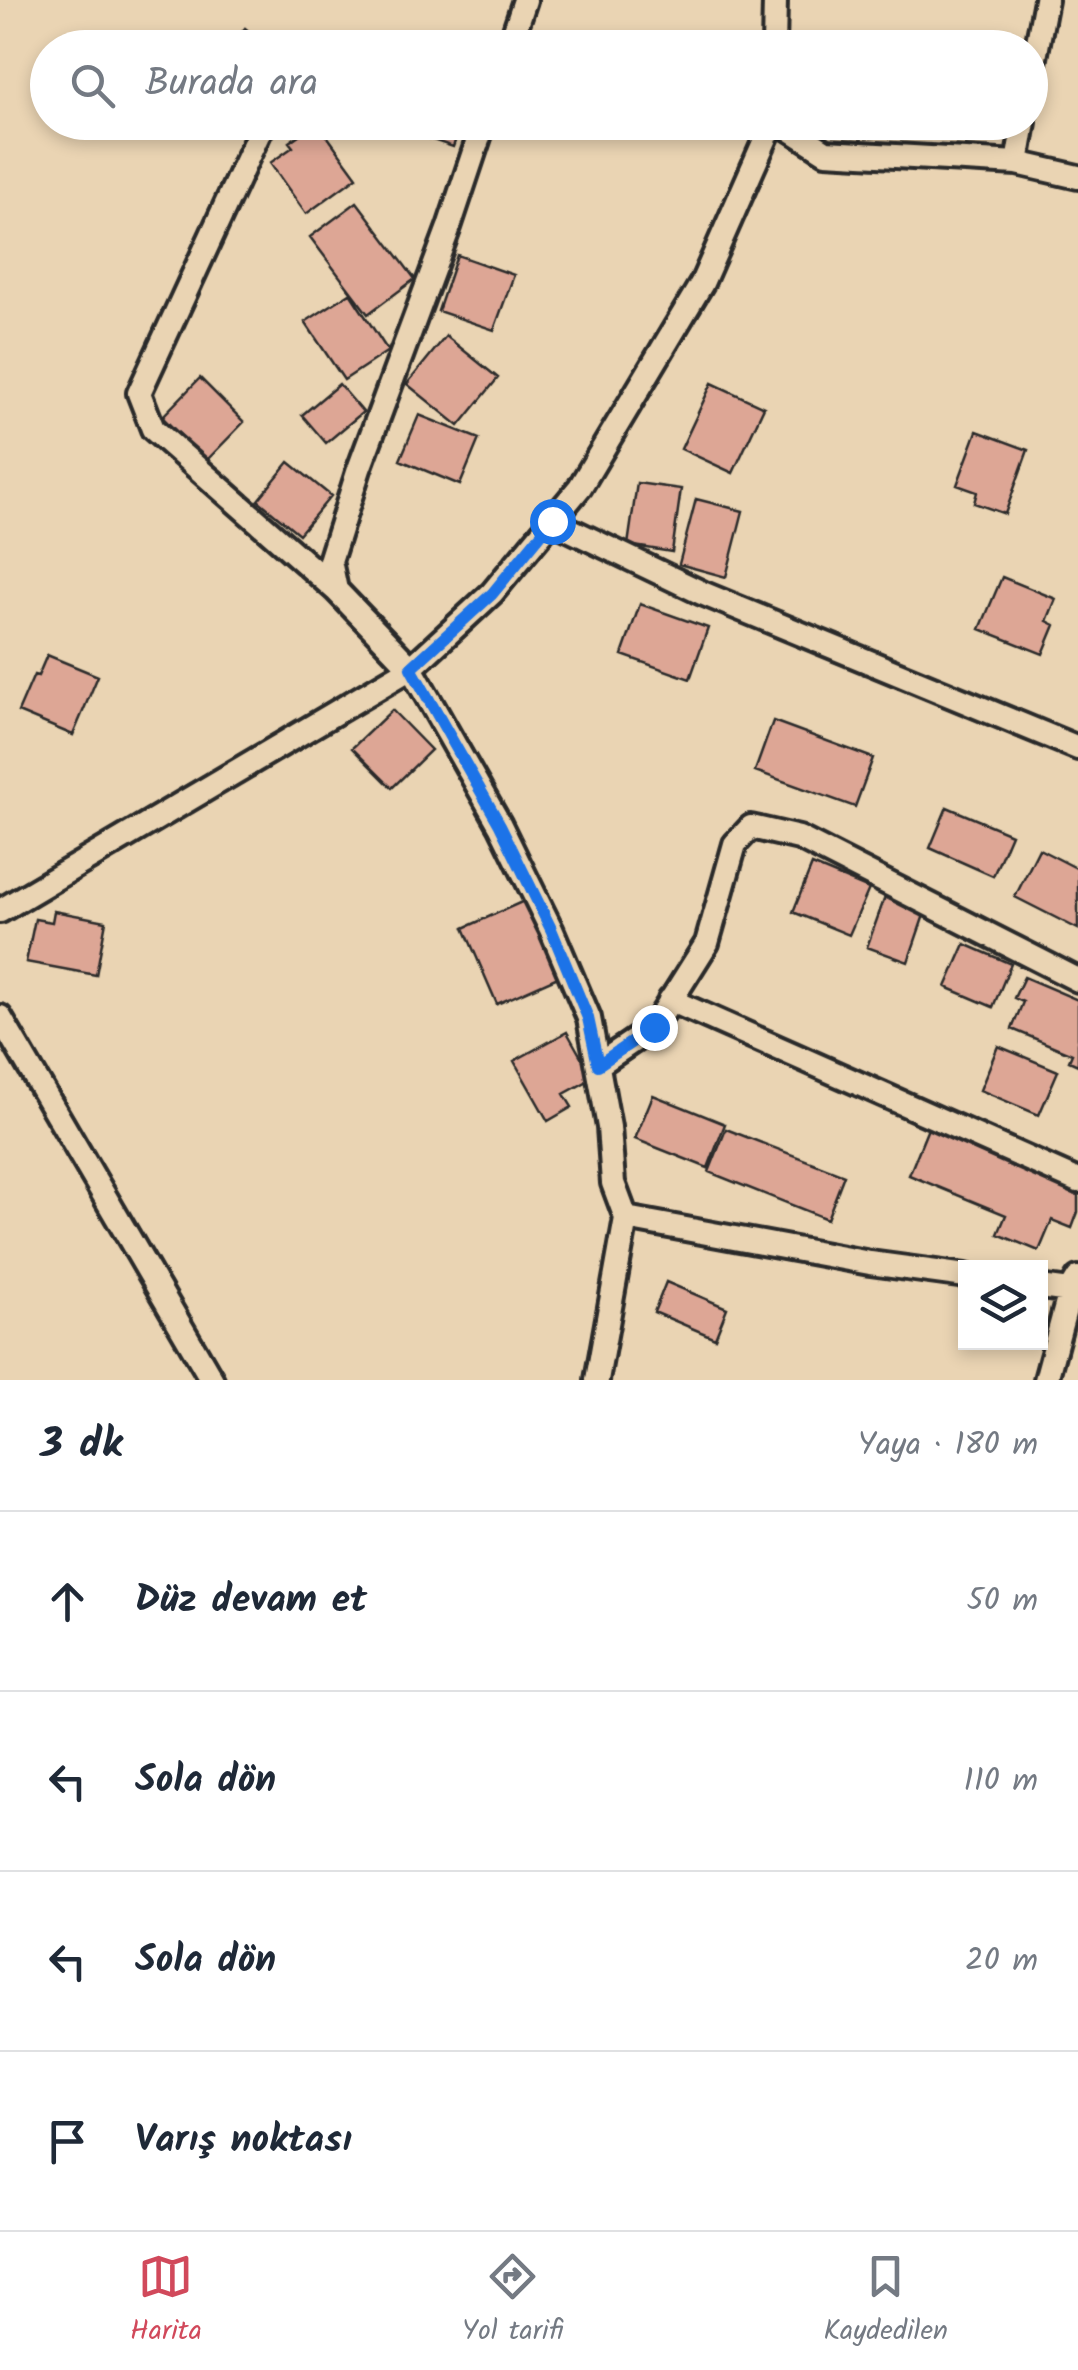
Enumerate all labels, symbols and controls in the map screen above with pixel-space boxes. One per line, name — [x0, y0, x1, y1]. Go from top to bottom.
search box — [30, 30, 1048, 140]
text: Burada ara — [145, 55, 318, 115]
icon: search — [65, 58, 120, 113]
route start — [530, 499, 576, 545]
route end — [632, 1005, 678, 1051]
map controls — [958, 1260, 1048, 1350]
button: layers — [958, 1260, 1048, 1350]
text: 3 dk — [40, 1412, 123, 1479]
text: Yaya · 180 m — [858, 1420, 1038, 1471]
text: Düz devam et — [135, 1571, 367, 1631]
icon: ahead — [40, 1574, 95, 1629]
text: 50 m — [967, 1576, 1038, 1627]
text: Sola dön — [135, 1751, 276, 1811]
icon: left — [40, 1754, 95, 1809]
text: 110 m — [964, 1756, 1038, 1807]
text: Sola dön — [135, 1931, 276, 1991]
icon: left — [40, 1934, 95, 1989]
text: 20 m — [965, 1936, 1038, 1987]
text: Varış noktası — [135, 2111, 352, 2171]
icon: arrive — [40, 2114, 95, 2169]
tab: Harita — [130, 2249, 202, 2354]
tab: Yol tarifi — [462, 2249, 563, 2354]
tab: Kaydedilen — [824, 2249, 948, 2354]

